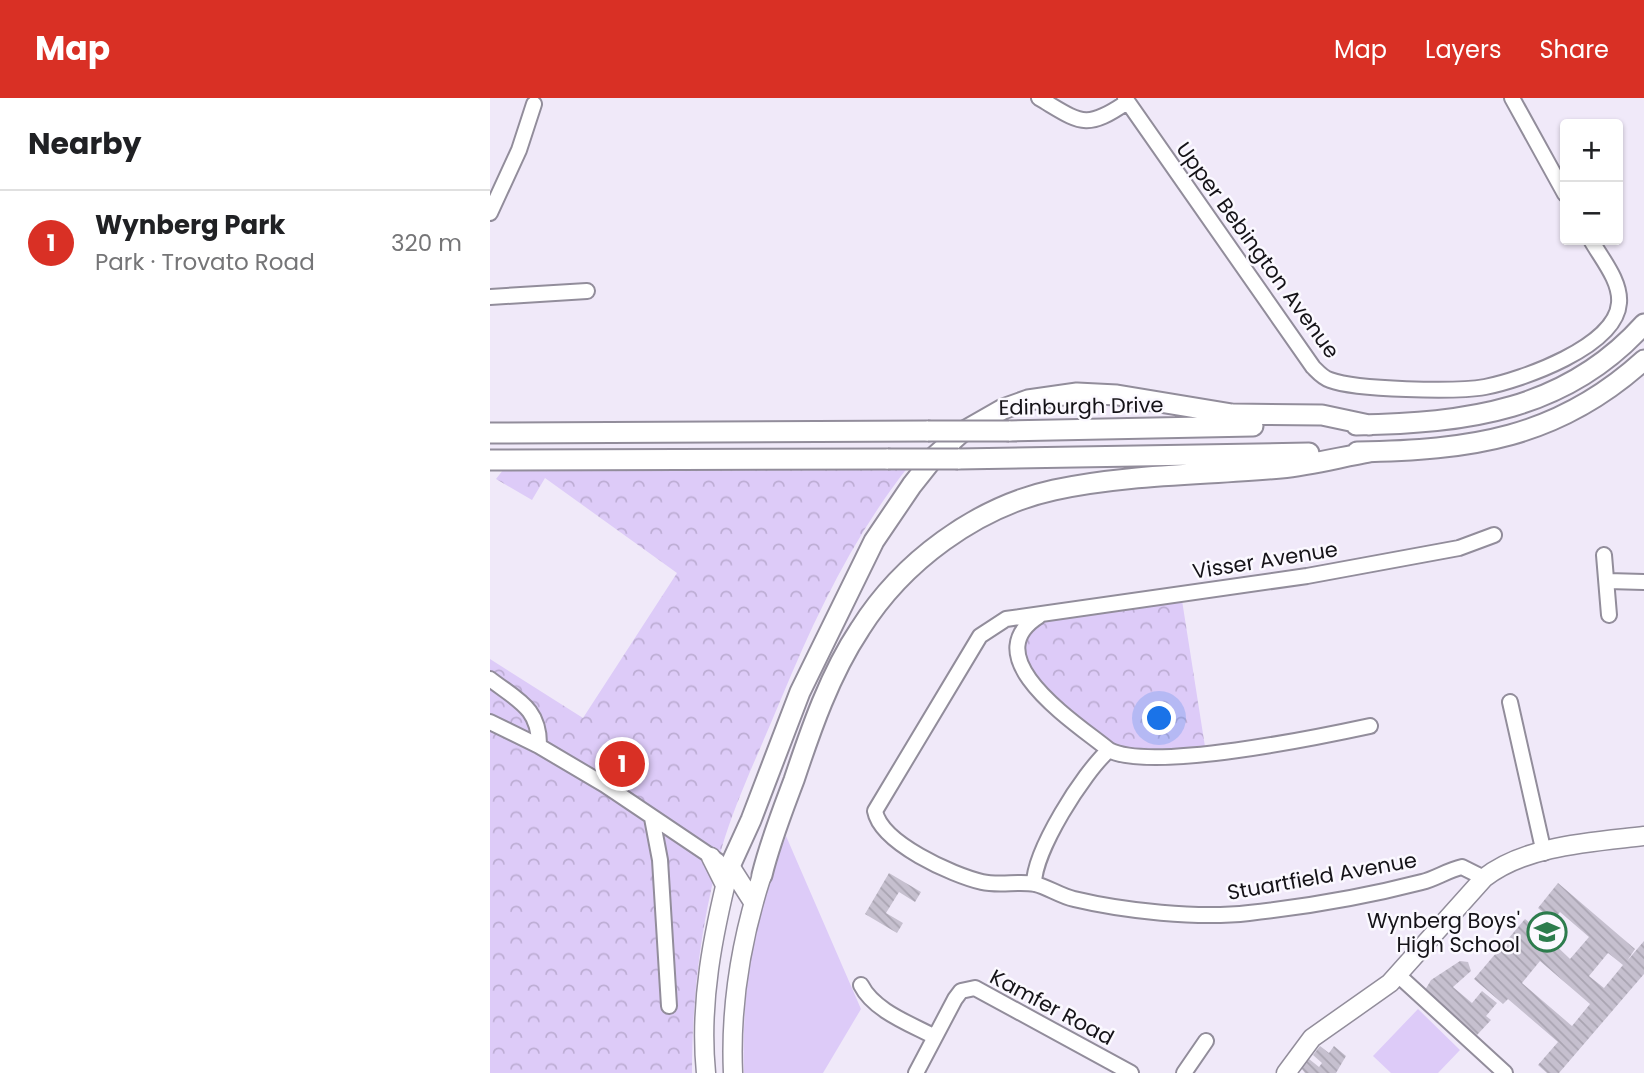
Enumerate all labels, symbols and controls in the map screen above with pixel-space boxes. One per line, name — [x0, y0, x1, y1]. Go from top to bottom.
text: Map — [35, 25, 110, 72]
text: Map — [1334, 33, 1387, 66]
text: Layers — [1425, 33, 1501, 66]
text: Share — [1539, 33, 1609, 66]
map controls — [1560, 119, 1623, 245]
button: + — [1560, 119, 1623, 182]
text: Nearby — [28, 122, 142, 165]
street label: Upper Bebington Avenue — [1170, 136, 1346, 364]
button: − — [1560, 182, 1623, 245]
text: Wynberg Park — [95, 207, 285, 243]
text: 1 — [47, 227, 55, 259]
text: 320 m — [391, 227, 462, 259]
text: Park · Trovato Road — [95, 246, 315, 278]
street label: Edinburgh Drive — [998, 390, 1164, 422]
street label: Visser Avenue — [1190, 534, 1340, 586]
your location — [1142, 701, 1176, 735]
pin: 1 — [599, 738, 645, 790]
street label: Stuartfield Avenue — [1225, 845, 1419, 907]
place label: Wynberg Boys' High School — [1367, 906, 1520, 959]
school or university icon: Wynberg Boys' High School — [1526, 911, 1568, 953]
street label: Kamfer Road — [985, 962, 1119, 1052]

